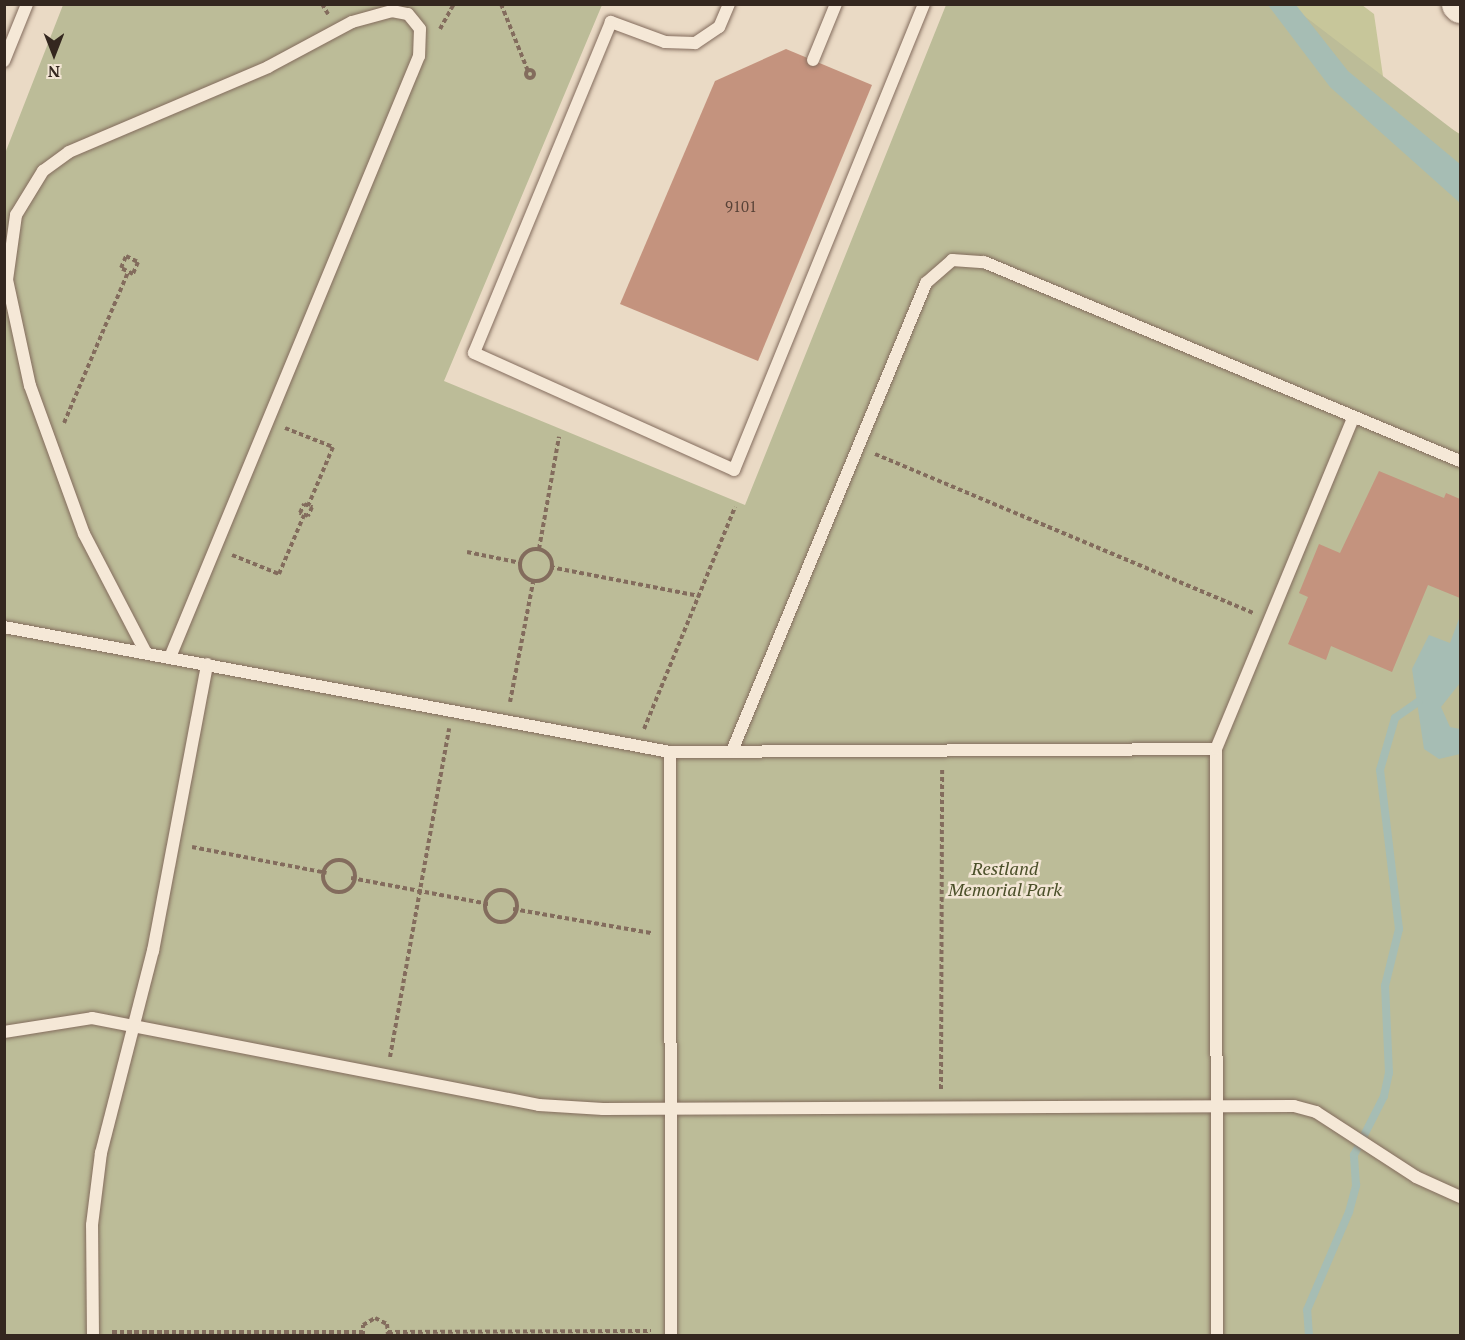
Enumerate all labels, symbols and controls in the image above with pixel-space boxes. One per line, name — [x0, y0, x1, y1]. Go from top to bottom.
north arrow — [24, 24, 84, 84]
text: N — [48, 61, 60, 83]
house number: 9101 — [725, 198, 757, 216]
park label: Restland Memorial Park — [948, 858, 1062, 900]

